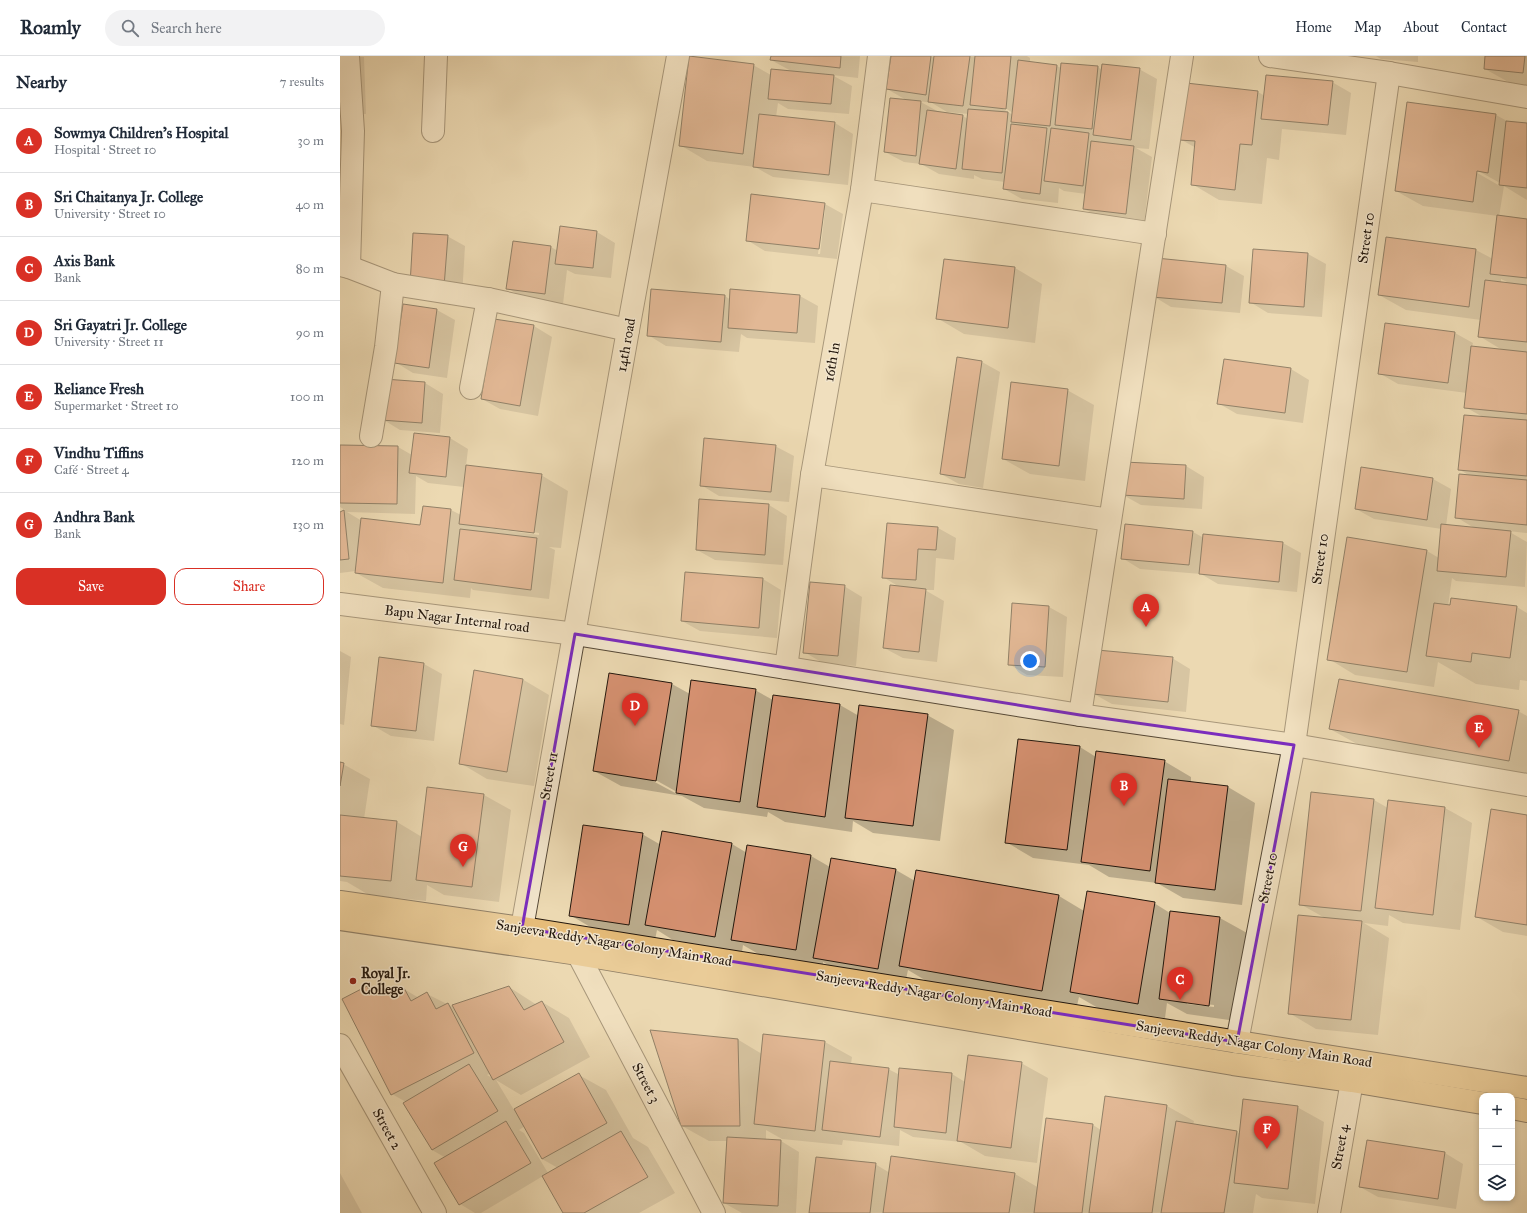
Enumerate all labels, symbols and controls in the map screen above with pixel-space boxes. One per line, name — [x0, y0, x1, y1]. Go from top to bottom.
search box — [105, 10, 385, 46]
text: Roamly — [20, 16, 81, 39]
icon: search — [119, 17, 141, 39]
text: Search here — [151, 19, 222, 37]
text: Home — [1295, 19, 1332, 36]
text: Map — [1354, 19, 1381, 36]
text: About — [1403, 19, 1439, 36]
text: Contact — [1461, 19, 1507, 36]
text: Nearby — [16, 72, 67, 93]
text: 7 results — [280, 74, 324, 90]
text: Sowmya Children's Hospital — [54, 124, 229, 142]
text: A — [25, 133, 33, 149]
text: 30 m — [298, 133, 324, 149]
text: Hospital · Street 10 — [54, 142, 156, 158]
text: Sri Chaitanya Jr. College — [54, 188, 203, 206]
text: B — [25, 197, 33, 213]
text: 40 m — [295, 197, 324, 213]
text: University · Street 10 — [54, 206, 166, 222]
street label: Street 10 — [1354, 211, 1378, 265]
text: Axis Bank — [54, 252, 115, 270]
text: C — [25, 261, 33, 277]
text: 80 m — [296, 261, 324, 277]
text: Bank — [54, 270, 81, 286]
text: Sri Gayatri Jr. College — [54, 316, 187, 334]
street label: 14th road — [613, 317, 639, 373]
text: D — [24, 325, 34, 341]
text: 90 m — [296, 325, 324, 341]
text: University · Street 11 — [54, 334, 164, 350]
street label: 16th ln — [820, 341, 844, 383]
text: Reliance Fresh — [54, 380, 144, 398]
text: E — [24, 389, 34, 405]
text: 100 m — [290, 389, 324, 405]
text: Supermarket · Street 10 — [54, 398, 179, 414]
text: Vindhu Tiffins — [54, 444, 144, 462]
text: F — [25, 453, 33, 469]
text: 120 m — [291, 453, 324, 469]
text: Café · Street 4 — [54, 462, 129, 478]
text: Andhra Bank — [54, 508, 135, 526]
text: G — [24, 517, 34, 533]
text: 130 m — [292, 517, 324, 533]
text: Bank — [54, 526, 81, 542]
street label: Street 10 — [1308, 532, 1332, 586]
button: Save — [16, 568, 166, 605]
button: Share — [174, 568, 324, 605]
pin: A — [1133, 594, 1159, 627]
street label: Bapu Nagar Internal road — [384, 602, 530, 636]
your location — [1020, 651, 1040, 671]
pin: D — [622, 693, 648, 726]
pin: E — [1466, 715, 1492, 748]
street label: Street 11 — [536, 750, 562, 802]
pin: B — [1111, 773, 1137, 806]
pin: G — [450, 834, 476, 867]
street label: Street 10 — [1255, 851, 1281, 905]
street label: Sanjeeva Reddy Nagar Colony Main Road — [495, 916, 733, 970]
place label: Royal Jr. College — [361, 965, 410, 999]
street label: Sanjeeva Reddy Nagar Colony Main Road — [815, 967, 1053, 1021]
pin: C — [1167, 967, 1193, 1000]
marker: Royal Jr. College — [348, 976, 358, 986]
street label: Sanjeeva Reddy Nagar Colony Main Road — [1135, 1017, 1373, 1071]
street label: Street 3 — [628, 1060, 664, 1106]
map controls — [1479, 1093, 1515, 1201]
button: + — [1479, 1093, 1515, 1129]
street label: Street 2 — [369, 1105, 405, 1153]
pin: F — [1254, 1116, 1280, 1149]
street label: Street 4 — [1328, 1122, 1353, 1171]
button: − — [1479, 1129, 1515, 1165]
button: layers — [1479, 1165, 1515, 1201]

